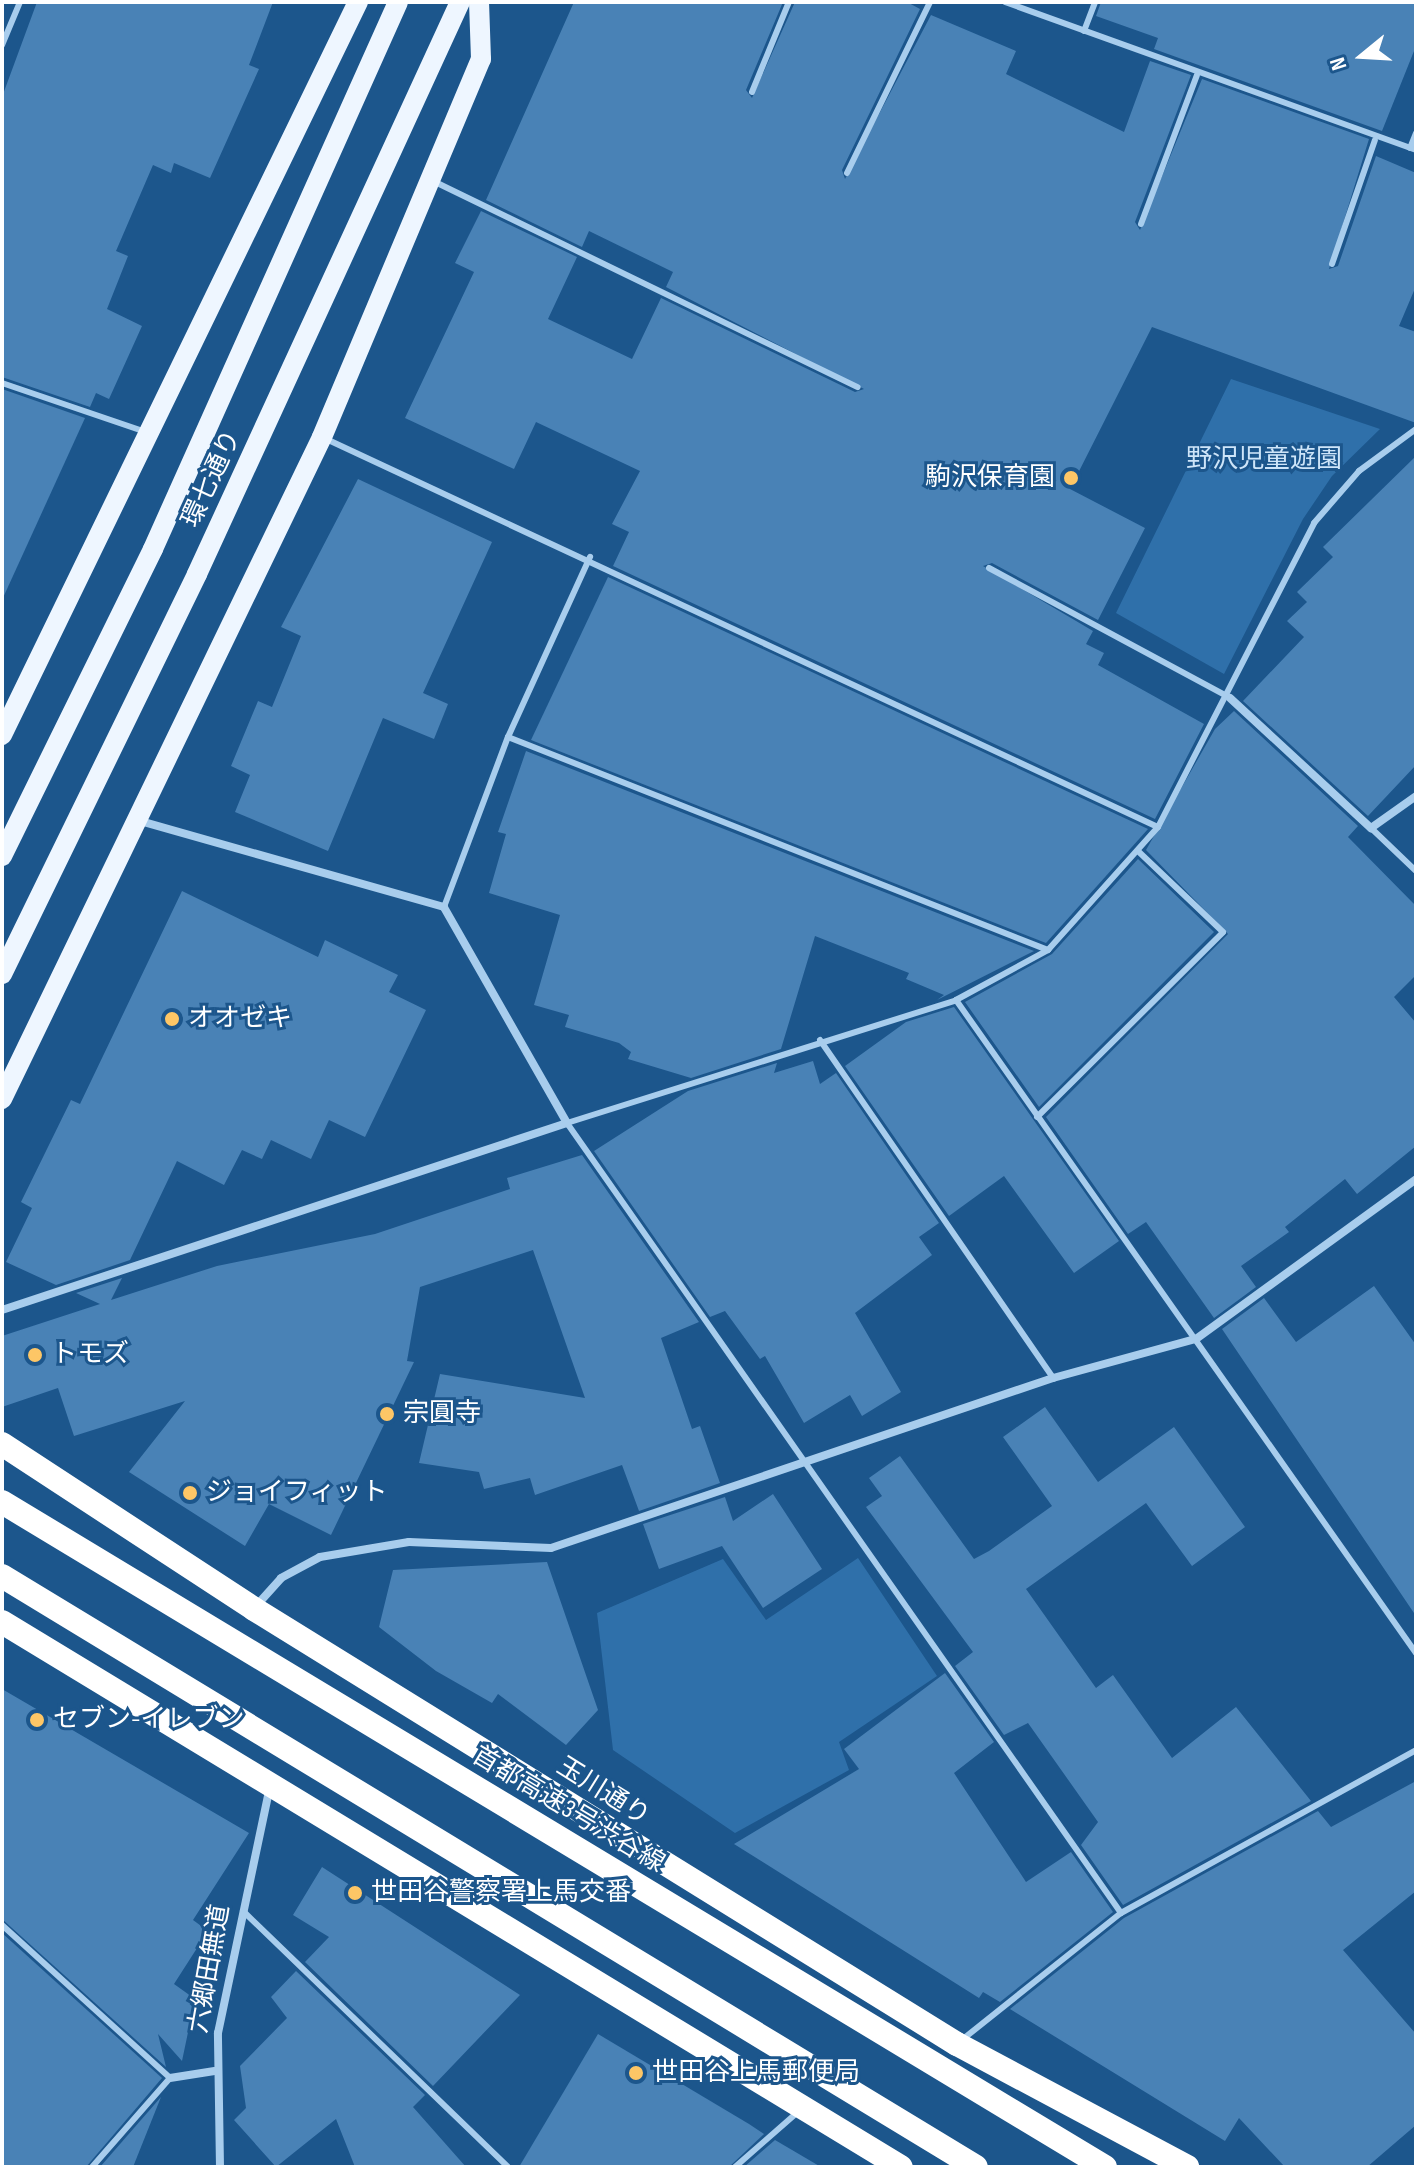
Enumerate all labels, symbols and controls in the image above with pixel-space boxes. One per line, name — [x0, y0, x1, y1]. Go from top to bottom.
north arrow — [1322, 16, 1402, 96]
text: N — [1324, 54, 1353, 73]
street label: 環七通り — [176, 425, 248, 533]
park label: 野沢児童遊園 — [1186, 444, 1342, 476]
place label: 駒沢保育園 — [925, 462, 1055, 494]
marker: 駒沢保育園 — [1062, 469, 1080, 487]
place label: オオゼキ — [188, 1003, 292, 1035]
marker: オオゼキ — [163, 1010, 181, 1028]
place label: トモズ — [51, 1339, 129, 1371]
marker: トモズ — [26, 1346, 44, 1364]
place label: 宗圓寺 — [403, 1398, 481, 1430]
marker: 宗圓寺 — [378, 1405, 396, 1423]
place label: ジョイフィット — [206, 1477, 388, 1509]
marker: ジョイフィット — [181, 1484, 199, 1502]
place label: セブン-イレブン — [53, 1704, 245, 1736]
marker: セブン-イレブン — [28, 1711, 46, 1729]
street label: 首都高速3号渋谷線 — [466, 1740, 670, 1880]
street label: 玉川通り — [551, 1751, 655, 1833]
place label: 世田谷警察署上馬交番 — [371, 1877, 631, 1909]
marker: 世田谷警察署上馬交番 — [346, 1884, 364, 1902]
street label: 六郷田無道 — [183, 1902, 237, 2036]
place label: 世田谷上馬郵便局 — [652, 2057, 860, 2089]
marker: 世田谷上馬郵便局 — [627, 2064, 645, 2082]

